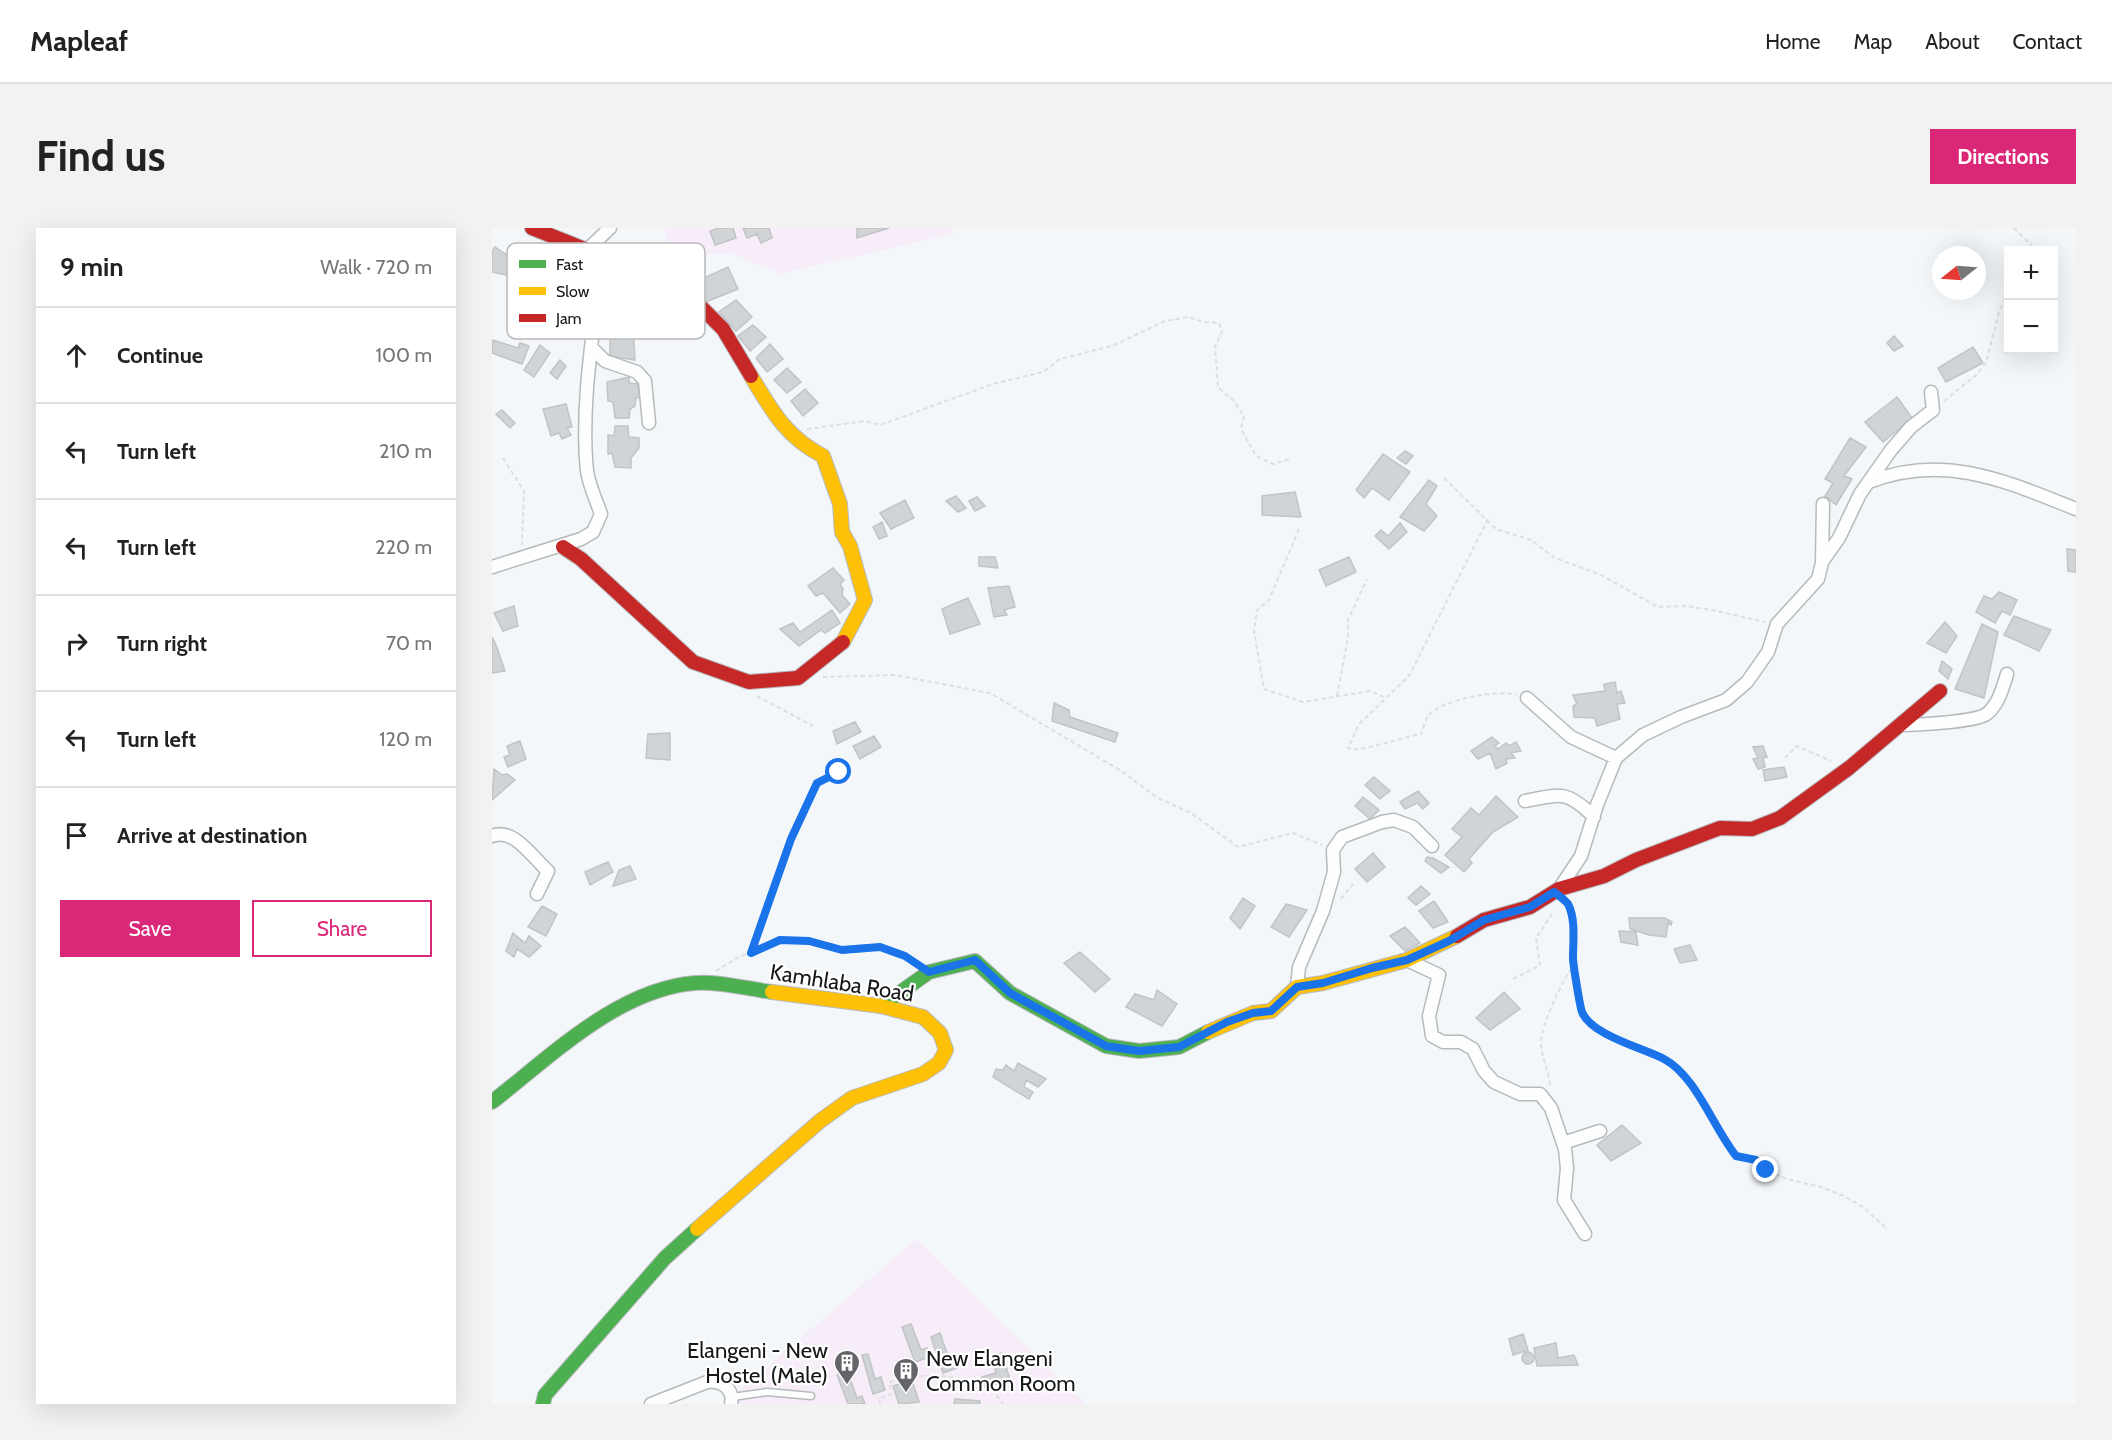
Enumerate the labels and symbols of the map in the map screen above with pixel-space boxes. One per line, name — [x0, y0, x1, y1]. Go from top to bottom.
legend — [507, 243, 705, 339]
north arrow — [1932, 246, 1986, 300]
text: Fast — [556, 255, 584, 274]
text: Slow — [556, 282, 590, 301]
text: Jam — [555, 309, 582, 328]
route start — [825, 758, 851, 784]
street label: Kamhlaba Road — [768, 958, 916, 1008]
route end — [1752, 1156, 1778, 1182]
place label: Elangeni - New Hostel (Male) — [687, 1337, 828, 1389]
place label: New Elangeni Common Room — [926, 1345, 1076, 1397]
building icon: Elangeni - New Hostel (Male) — [832, 1348, 862, 1386]
building icon: New Elangeni Common Room — [891, 1356, 921, 1394]

